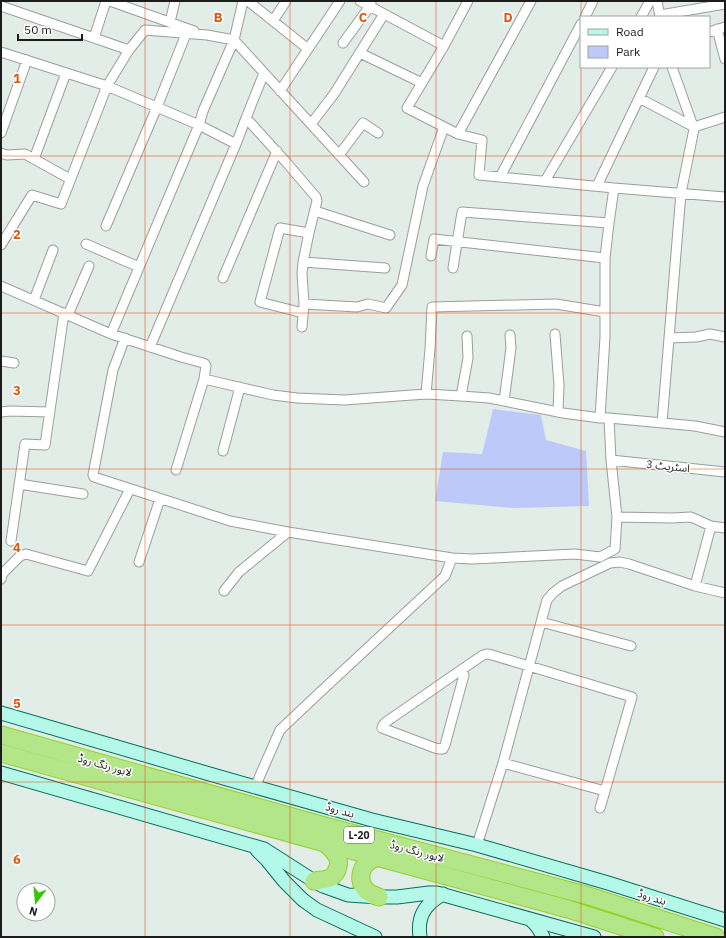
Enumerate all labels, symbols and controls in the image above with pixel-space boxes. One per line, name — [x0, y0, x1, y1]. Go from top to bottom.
text: B — [214, 9, 223, 26]
text: C — [359, 9, 368, 26]
text: D — [503, 9, 513, 26]
scale bar — [18, 16, 82, 42]
legend — [580, 16, 710, 68]
text: 50 m — [24, 22, 52, 37]
text: Road — [616, 24, 644, 39]
text: Park — [616, 44, 641, 59]
text: 1 — [13, 70, 21, 87]
text: 2 — [13, 226, 21, 243]
text: 3 — [13, 382, 21, 399]
street label: اسٹریٹ 3 — [645, 457, 691, 475]
text: 4 — [13, 539, 21, 556]
text: 5 — [13, 695, 21, 712]
street label: لاہور رنگ روڈ — [76, 751, 134, 779]
street label: بند روڈ — [324, 799, 356, 821]
road number: L-20 — [344, 827, 374, 843]
street label: لاہور رنگ روڈ — [388, 837, 446, 865]
text: 6 — [13, 851, 21, 868]
north arrow — [16, 882, 56, 922]
street label: بند روڈ — [636, 886, 668, 908]
text: N — [27, 904, 39, 919]

